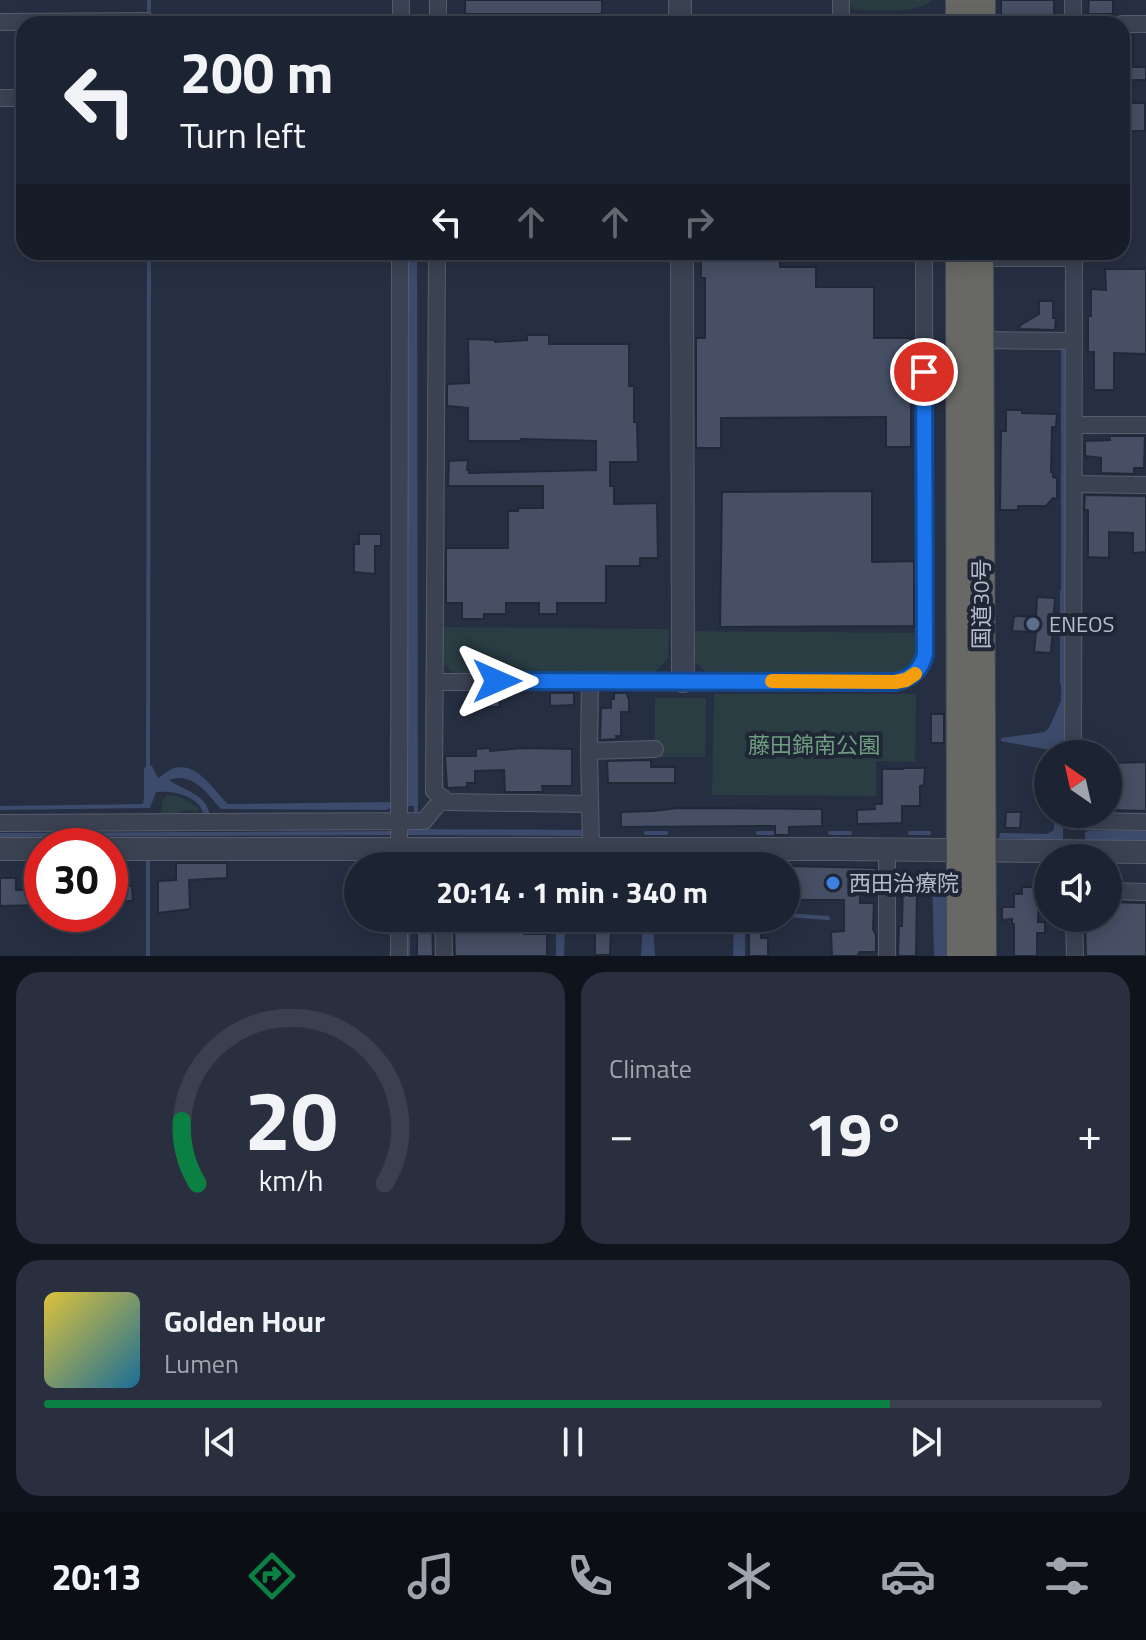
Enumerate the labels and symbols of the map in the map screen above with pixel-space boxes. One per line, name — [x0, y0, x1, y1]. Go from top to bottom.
pin — [890, 338, 958, 406]
street label: 国道30号 — [964, 559, 998, 649]
place label: ENEOS — [1049, 607, 1114, 641]
marker: ENEOS — [1024, 615, 1042, 633]
position arrow — [455, 639, 539, 723]
park label: 藤田錦南公園 — [748, 728, 880, 762]
north arrow — [1034, 740, 1122, 828]
speed limit sign: 30 — [24, 828, 128, 932]
place label: 西田治療院 — [849, 866, 959, 900]
marker: 西田治療院 — [824, 874, 842, 892]

